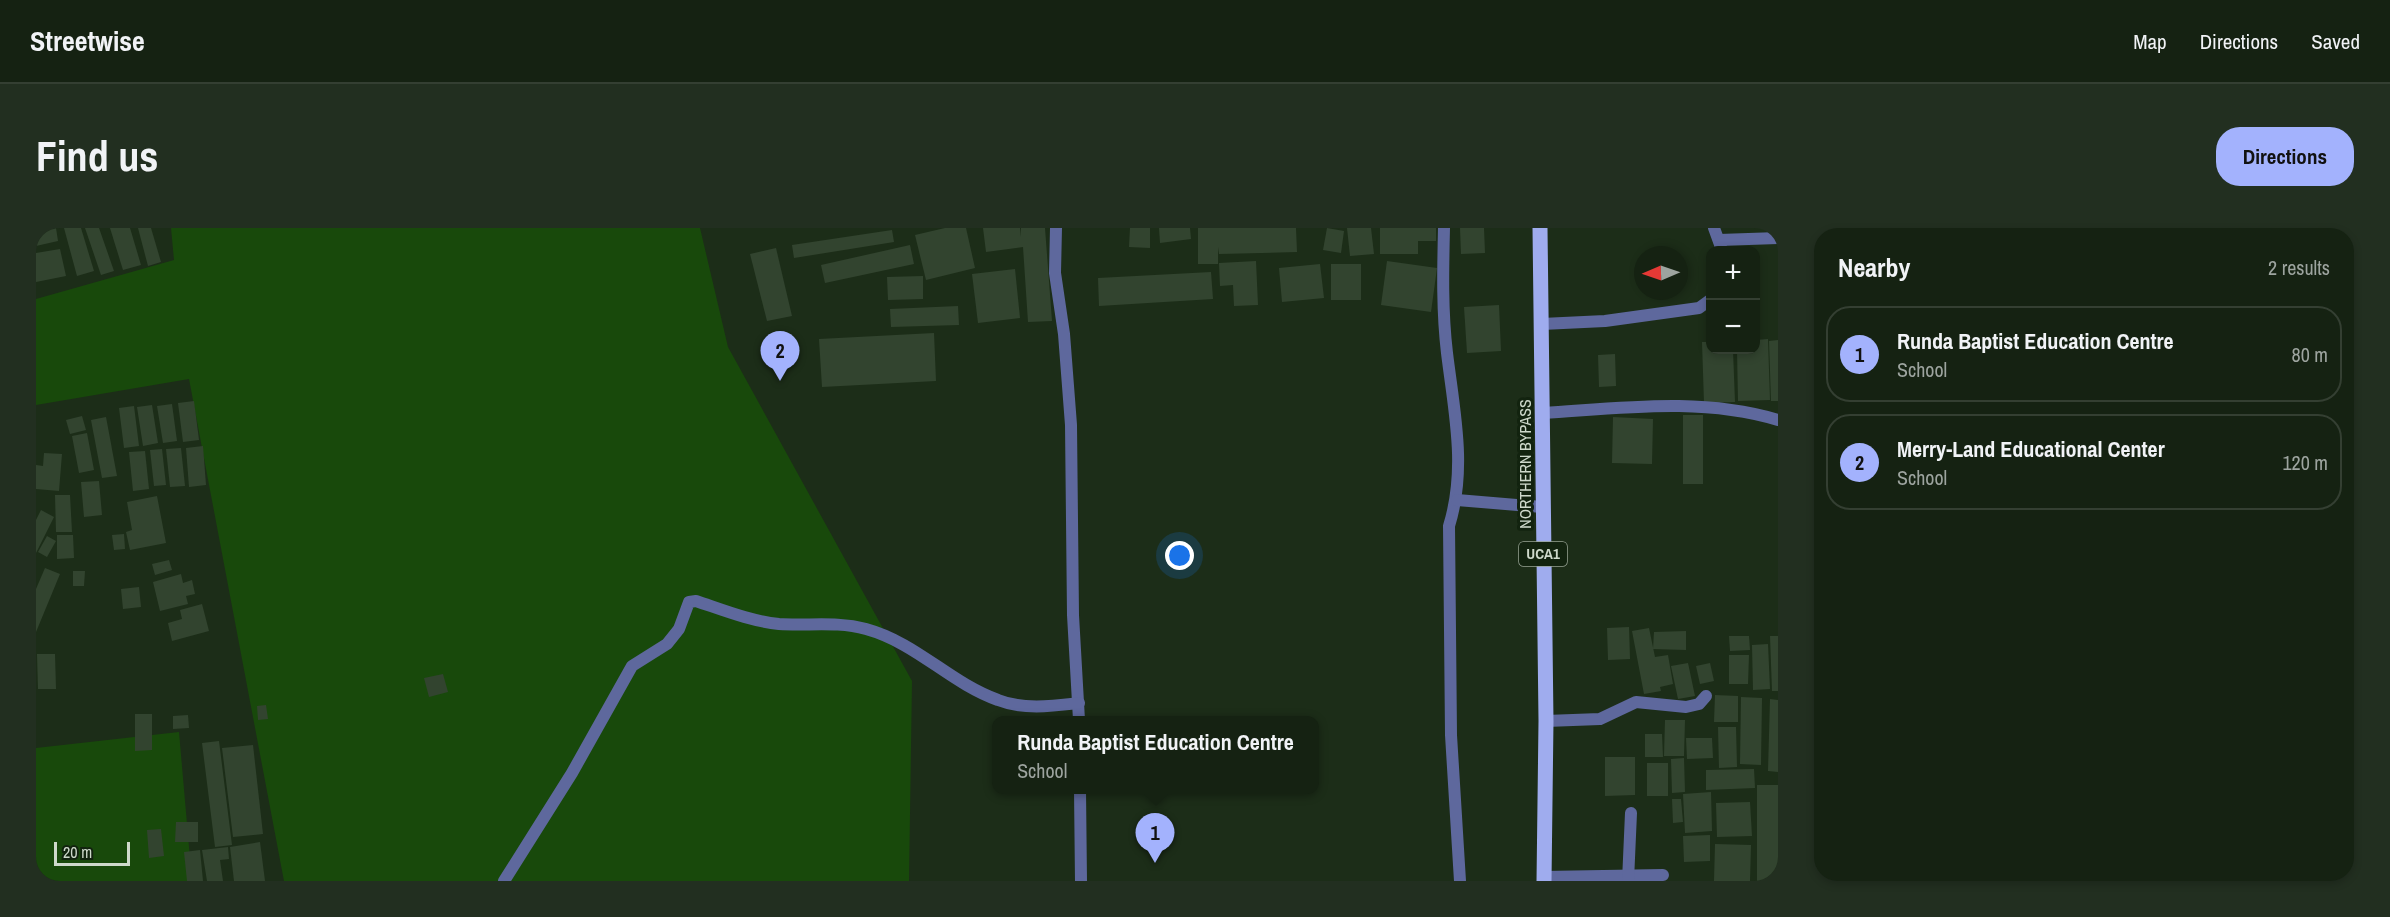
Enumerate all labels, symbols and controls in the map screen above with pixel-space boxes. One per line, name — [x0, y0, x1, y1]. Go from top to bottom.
text: Streetwise — [30, 22, 145, 60]
text: Map — [2133, 27, 2167, 56]
text: Directions — [2200, 27, 2278, 56]
text: Saved — [2311, 27, 2360, 56]
button: Directions — [2216, 127, 2354, 186]
text: Find us — [36, 128, 158, 184]
north arrow — [1634, 246, 1688, 300]
map controls — [1706, 246, 1760, 354]
button: + — [1706, 246, 1760, 300]
text: Nearby — [1838, 250, 1910, 285]
text: 2 results — [2268, 254, 2330, 281]
button: − — [1706, 300, 1760, 354]
text: Runda Baptist Education Centre — [1897, 326, 2174, 356]
pin: 2 — [760, 332, 800, 381]
text: 1 — [1855, 341, 1864, 368]
text: 80 m — [2292, 341, 2328, 368]
text: School — [1897, 356, 1947, 383]
street label: NORTHERN BYPASS — [1514, 399, 1536, 529]
text: Merry-Land Educational Center — [1897, 434, 2165, 464]
text: 2 — [1855, 449, 1864, 476]
text: 120 m — [2282, 449, 2328, 476]
text: School — [1897, 464, 1947, 491]
your location — [1165, 541, 1194, 570]
road number: UCA1 — [1519, 542, 1567, 566]
popup — [992, 716, 1319, 794]
text: Runda Baptist Education Centre — [1017, 727, 1294, 757]
text: School — [1017, 757, 1067, 784]
pin: 1 — [1136, 814, 1174, 863]
scale bar — [54, 839, 130, 866]
text: 20 m — [63, 841, 92, 863]

